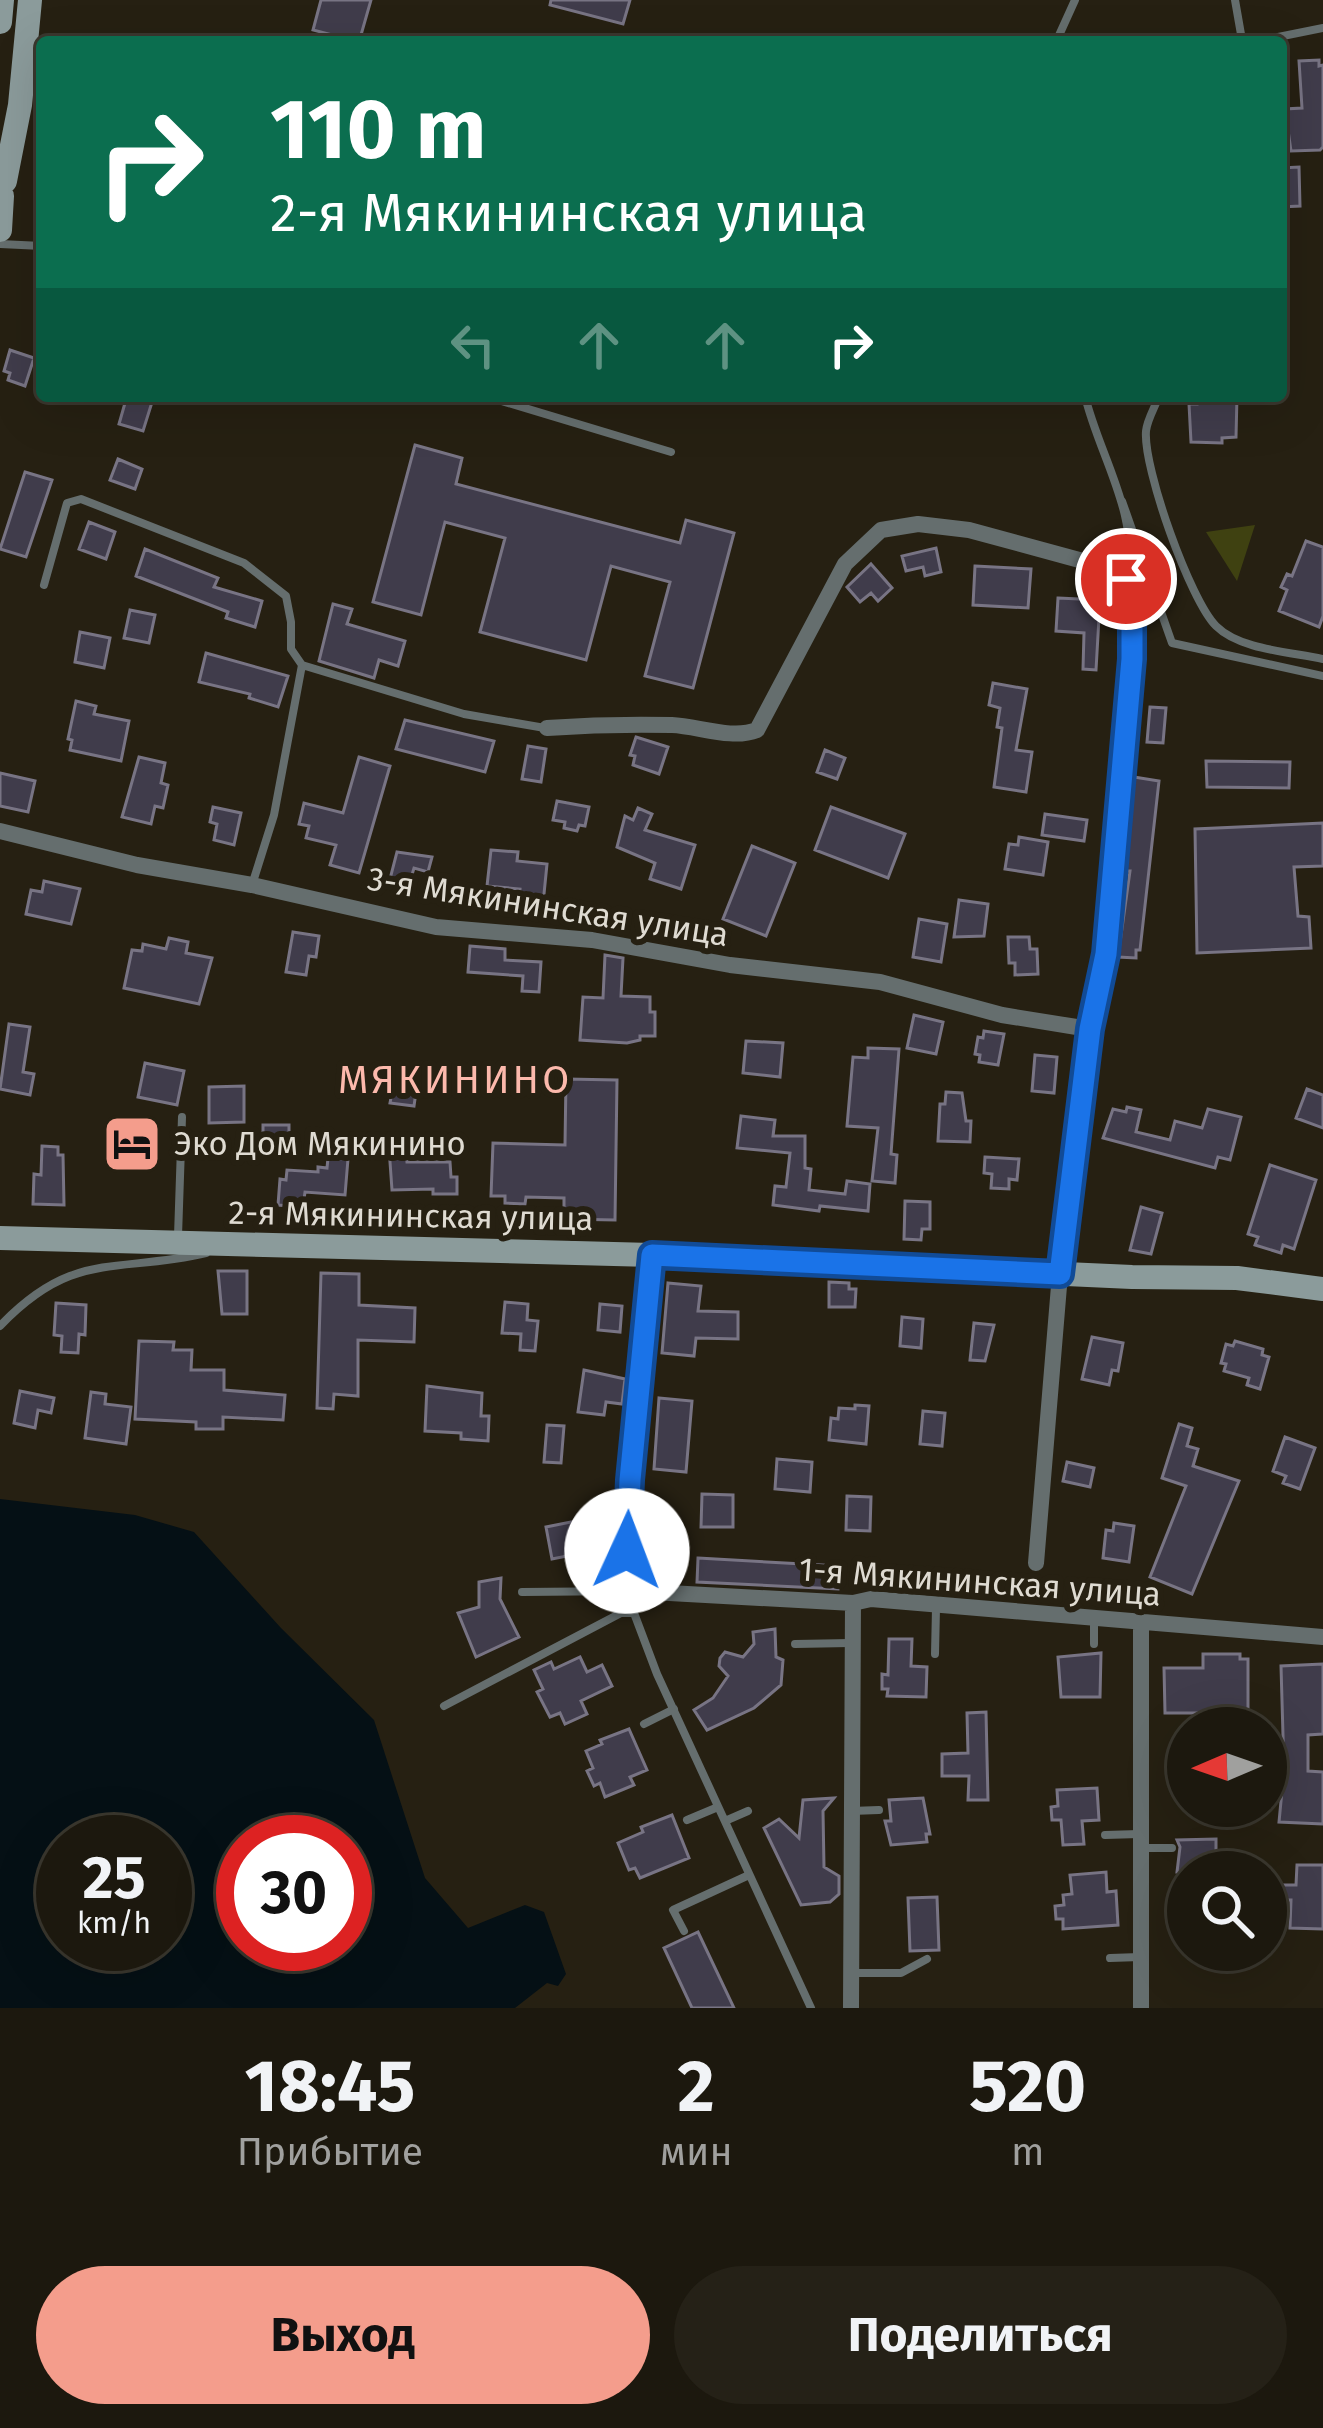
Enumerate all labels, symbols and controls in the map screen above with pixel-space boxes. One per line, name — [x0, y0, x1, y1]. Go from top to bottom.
text: 110 m — [270, 79, 486, 180]
icon: right — [72, 84, 228, 240]
text: 2-я Мякининская улица — [270, 181, 867, 245]
icon: left — [440, 312, 506, 378]
icon: ahead — [566, 312, 632, 378]
icon: ahead — [692, 312, 758, 378]
icon: right — [818, 312, 884, 378]
pin — [1075, 528, 1177, 630]
icon: arrive — [1093, 546, 1159, 612]
street label: 3-я Мякининская улица — [365, 859, 731, 955]
district label: МЯКИНИНО — [338, 1057, 572, 1103]
hotel icon: Эко Дом Мякинино — [101, 1113, 163, 1175]
place label: Эко Дом Мякинино — [174, 1124, 466, 1164]
street label: 2-я Мякининская улица — [228, 1193, 594, 1239]
position arrow — [564, 1488, 690, 1614]
street label: 1-я Мякининская улица — [798, 1549, 1162, 1615]
north arrow — [1167, 1707, 1287, 1827]
map controls — [1167, 1707, 1287, 1971]
speed limit sign: 30 — [216, 1815, 372, 1971]
text: 25 — [82, 1842, 146, 1914]
button: search — [1167, 1851, 1287, 1971]
text: km/h — [77, 1905, 151, 1941]
text: 18:45 — [245, 2044, 415, 2130]
text: 2 — [678, 2044, 715, 2130]
text: 520 — [969, 2044, 1086, 2130]
text: Прибытие — [237, 2129, 423, 2175]
text: мин — [660, 2129, 733, 2175]
text: m — [1011, 2129, 1044, 2175]
button: Выход — [36, 2266, 650, 2404]
button: Поделиться — [674, 2266, 1287, 2404]

